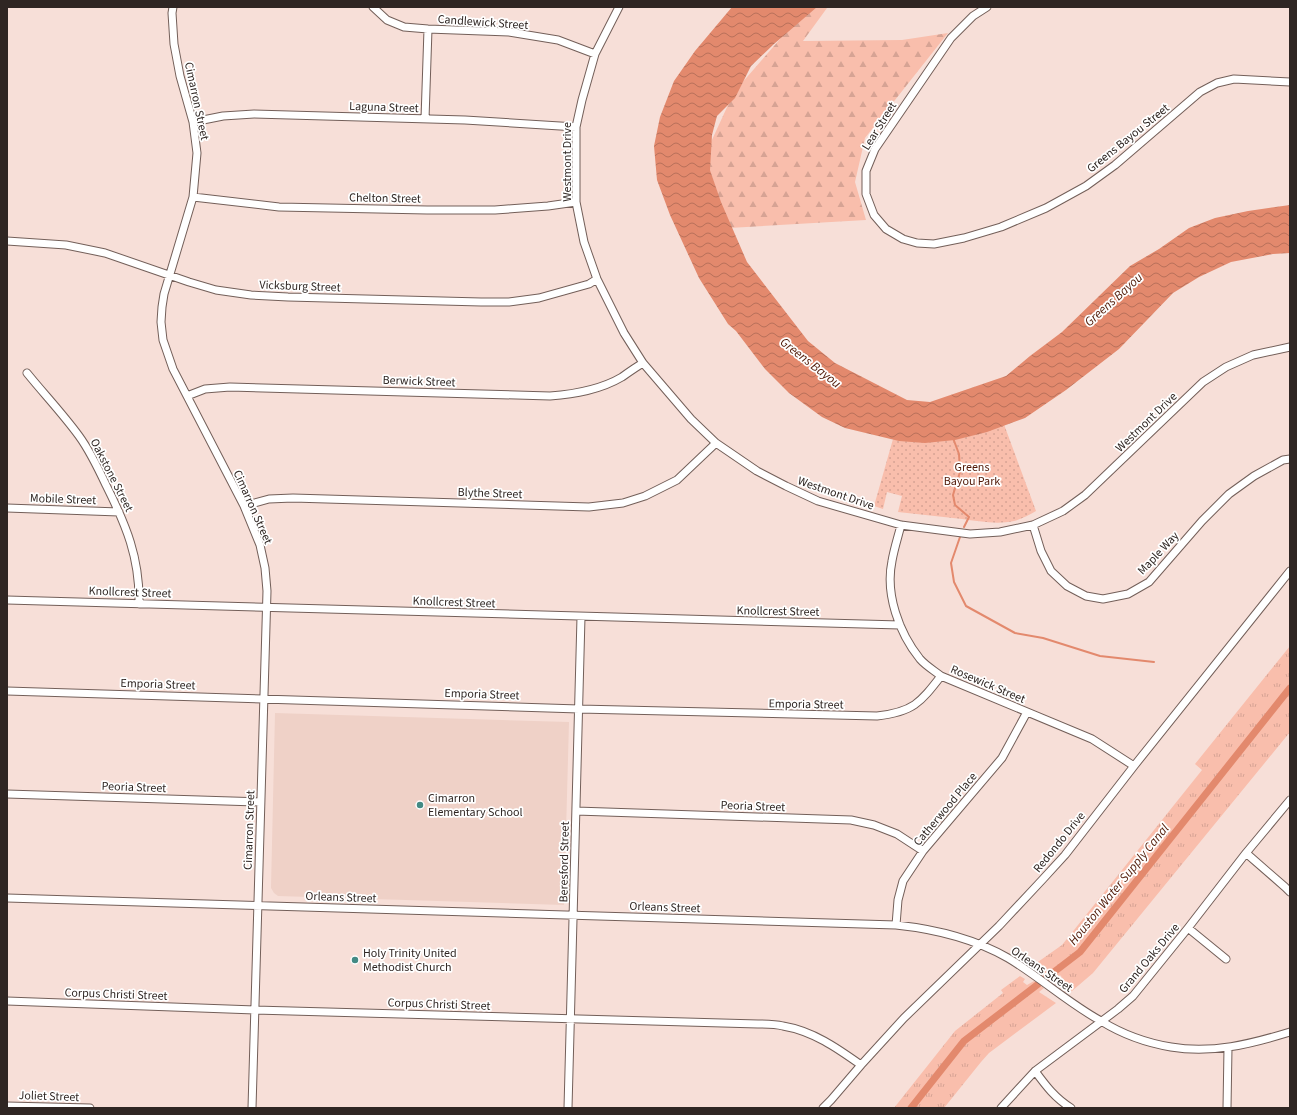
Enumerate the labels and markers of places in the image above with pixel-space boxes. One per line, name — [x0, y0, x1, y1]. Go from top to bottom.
place label: Cimarron Elementary School — [428, 790, 523, 821]
marker: Cimarron Elementary School — [415, 800, 425, 810]
place label: Holy Trinity United Methodist Church — [363, 945, 457, 976]
marker: Holy Trinity United Methodist Church — [350, 955, 360, 965]

